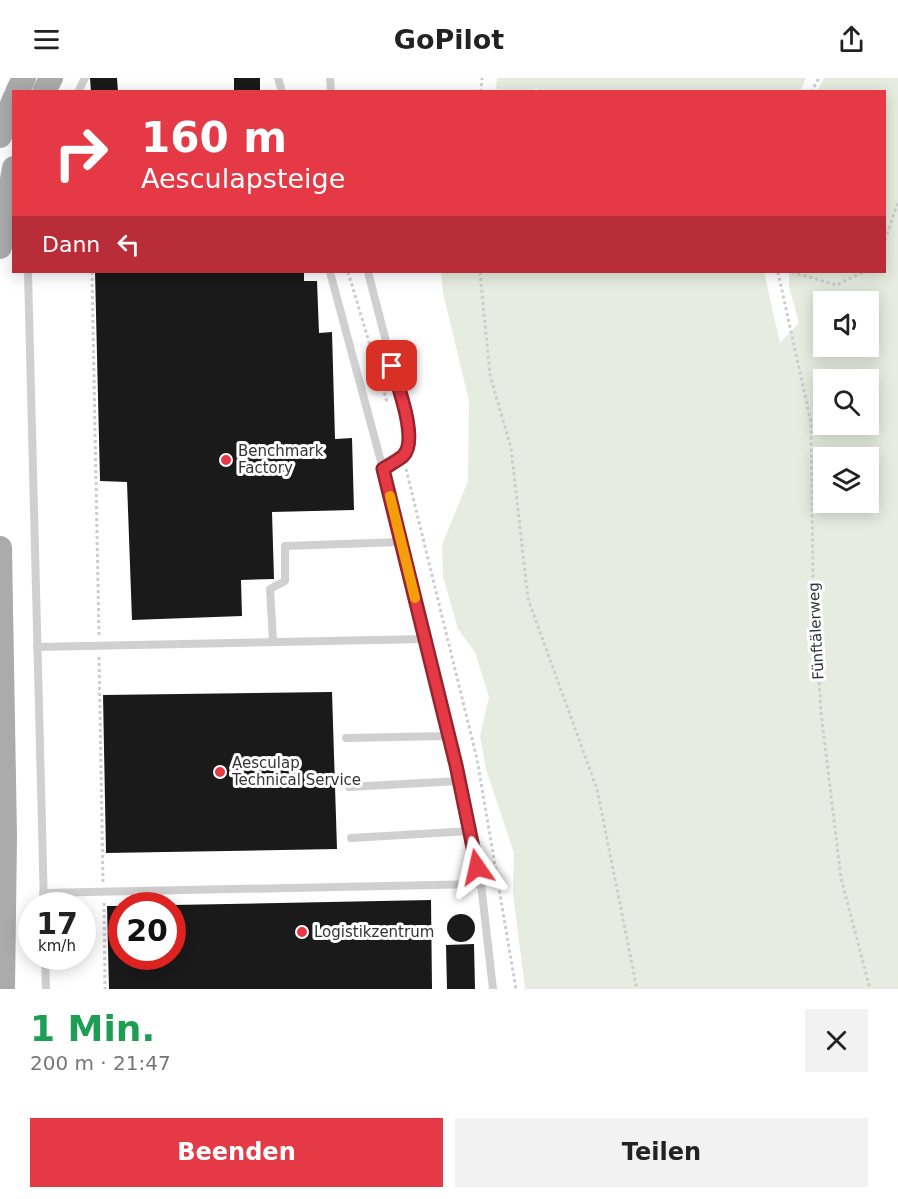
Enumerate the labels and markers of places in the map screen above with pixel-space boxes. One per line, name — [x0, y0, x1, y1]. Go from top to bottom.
pin — [366, 340, 417, 391]
place label: Benchmark Factory — [238, 442, 324, 477]
marker: Benchmark Factory — [219, 453, 233, 467]
place label: Aesculap Technical Service — [231, 754, 361, 789]
marker: Aesculap Technical Service — [213, 765, 227, 779]
place label: Logistikzentrum — [314, 923, 434, 941]
marker: Logistikzentrum — [295, 925, 309, 939]

